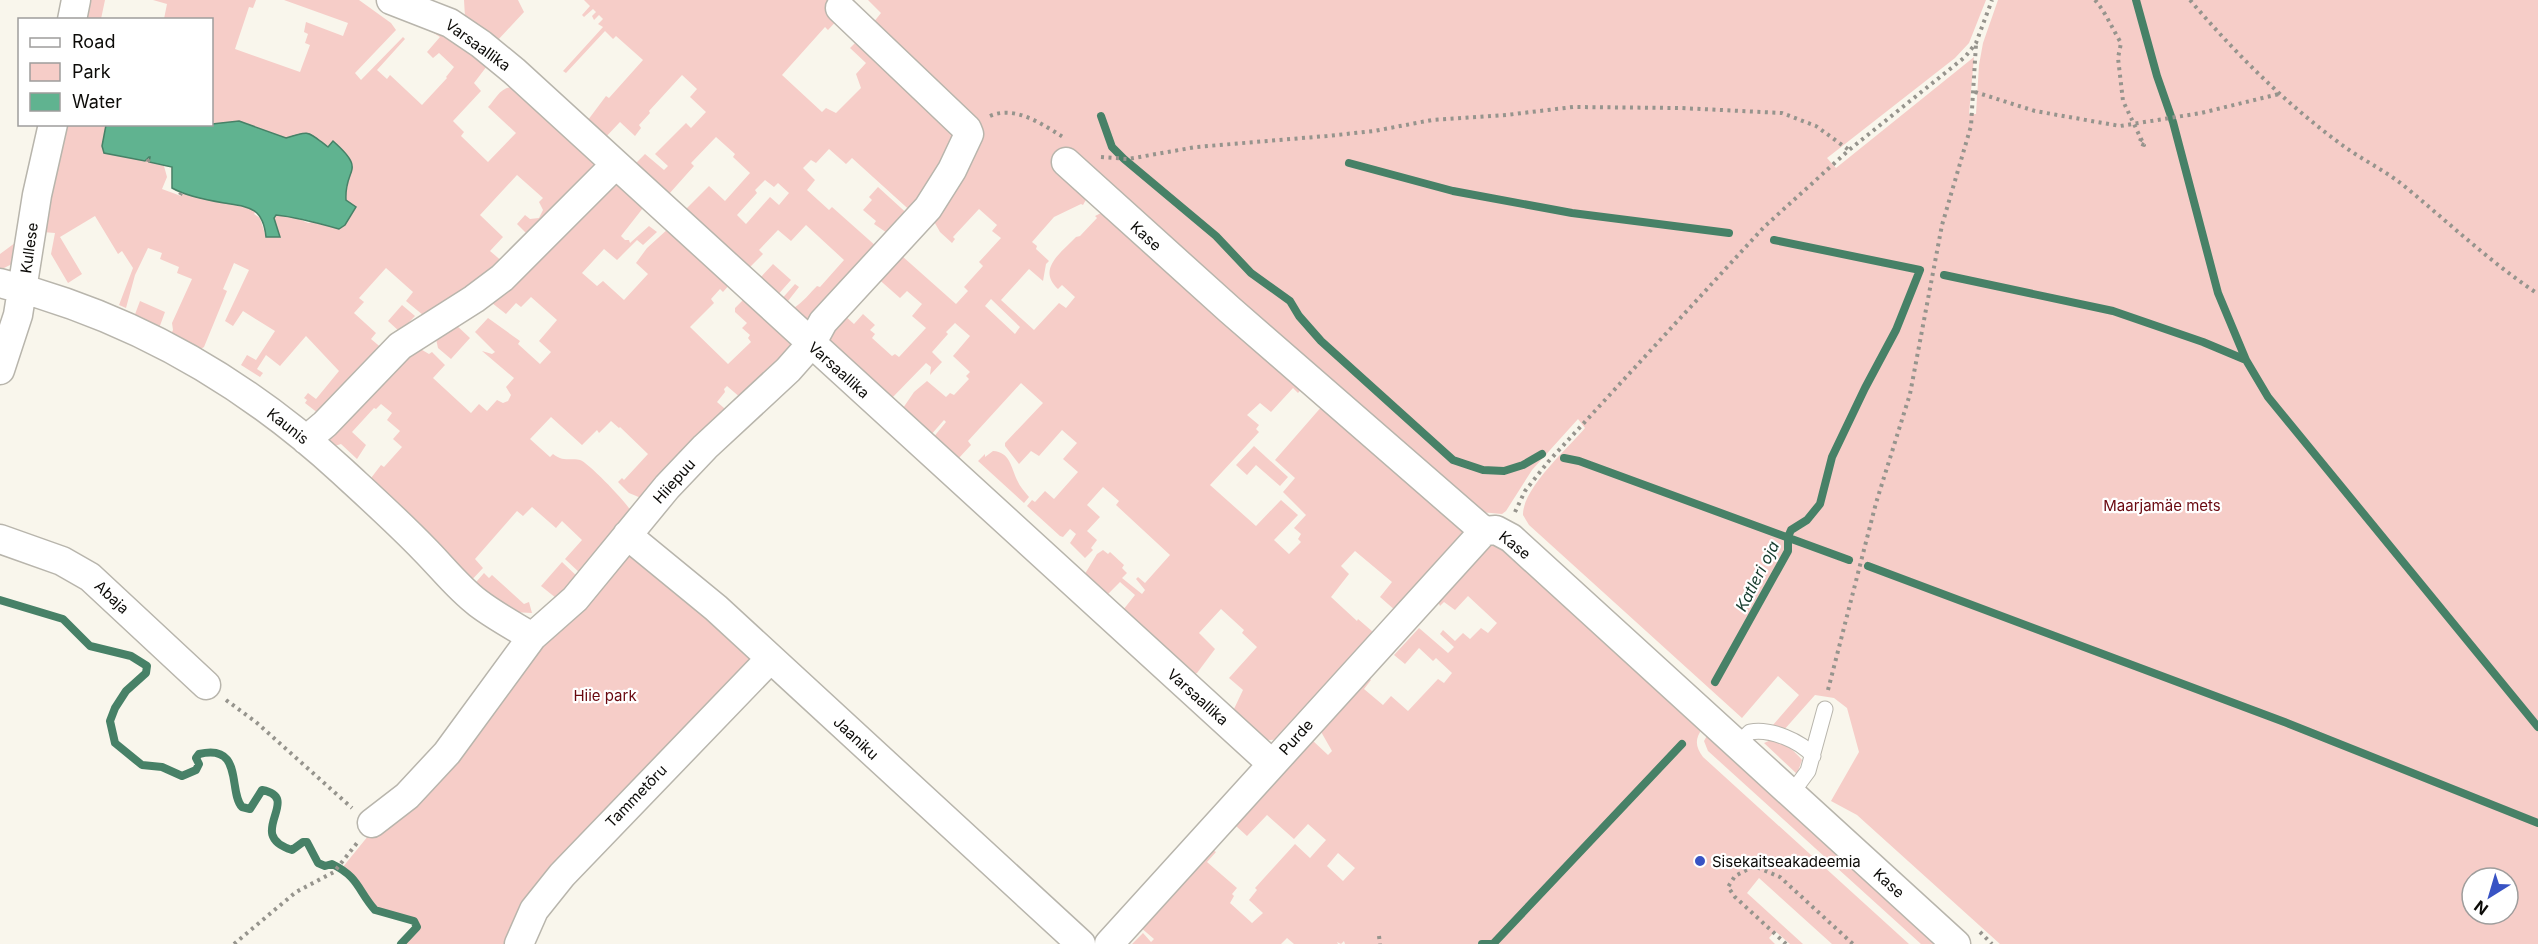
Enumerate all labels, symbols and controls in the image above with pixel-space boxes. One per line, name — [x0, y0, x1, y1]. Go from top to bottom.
street label: Varsaallika — [442, 15, 514, 75]
legend — [18, 18, 213, 126]
text: Road — [72, 31, 115, 52]
text: Park — [72, 61, 111, 82]
text: Water — [72, 91, 122, 112]
street label: Kase — [1127, 217, 1165, 255]
street label: Kullese — [16, 221, 42, 275]
street label: Varsaallika — [804, 338, 874, 402]
street label: Kaunis — [263, 404, 313, 448]
street label: Hiiepuu — [649, 455, 699, 507]
park label: Maarjamäe mets — [2103, 496, 2221, 515]
street label: Kase — [1495, 527, 1535, 563]
water label: Katleri oja — [1731, 537, 1783, 615]
street label: Abaja — [91, 576, 133, 618]
street label: Varsaallika — [1163, 665, 1233, 729]
park label: Hiie park — [573, 686, 637, 705]
street label: Jaaniku — [829, 712, 883, 764]
street label: Purde — [1275, 715, 1317, 759]
street label: Tammetõru — [601, 761, 671, 831]
place label: Sisekaitseakadeemia — [1712, 852, 1861, 871]
marker: Sisekaitseakadeemia — [1693, 854, 1707, 868]
street label: Kase — [1870, 864, 1908, 902]
north arrow — [2460, 866, 2520, 926]
text: N — [2470, 896, 2492, 920]

